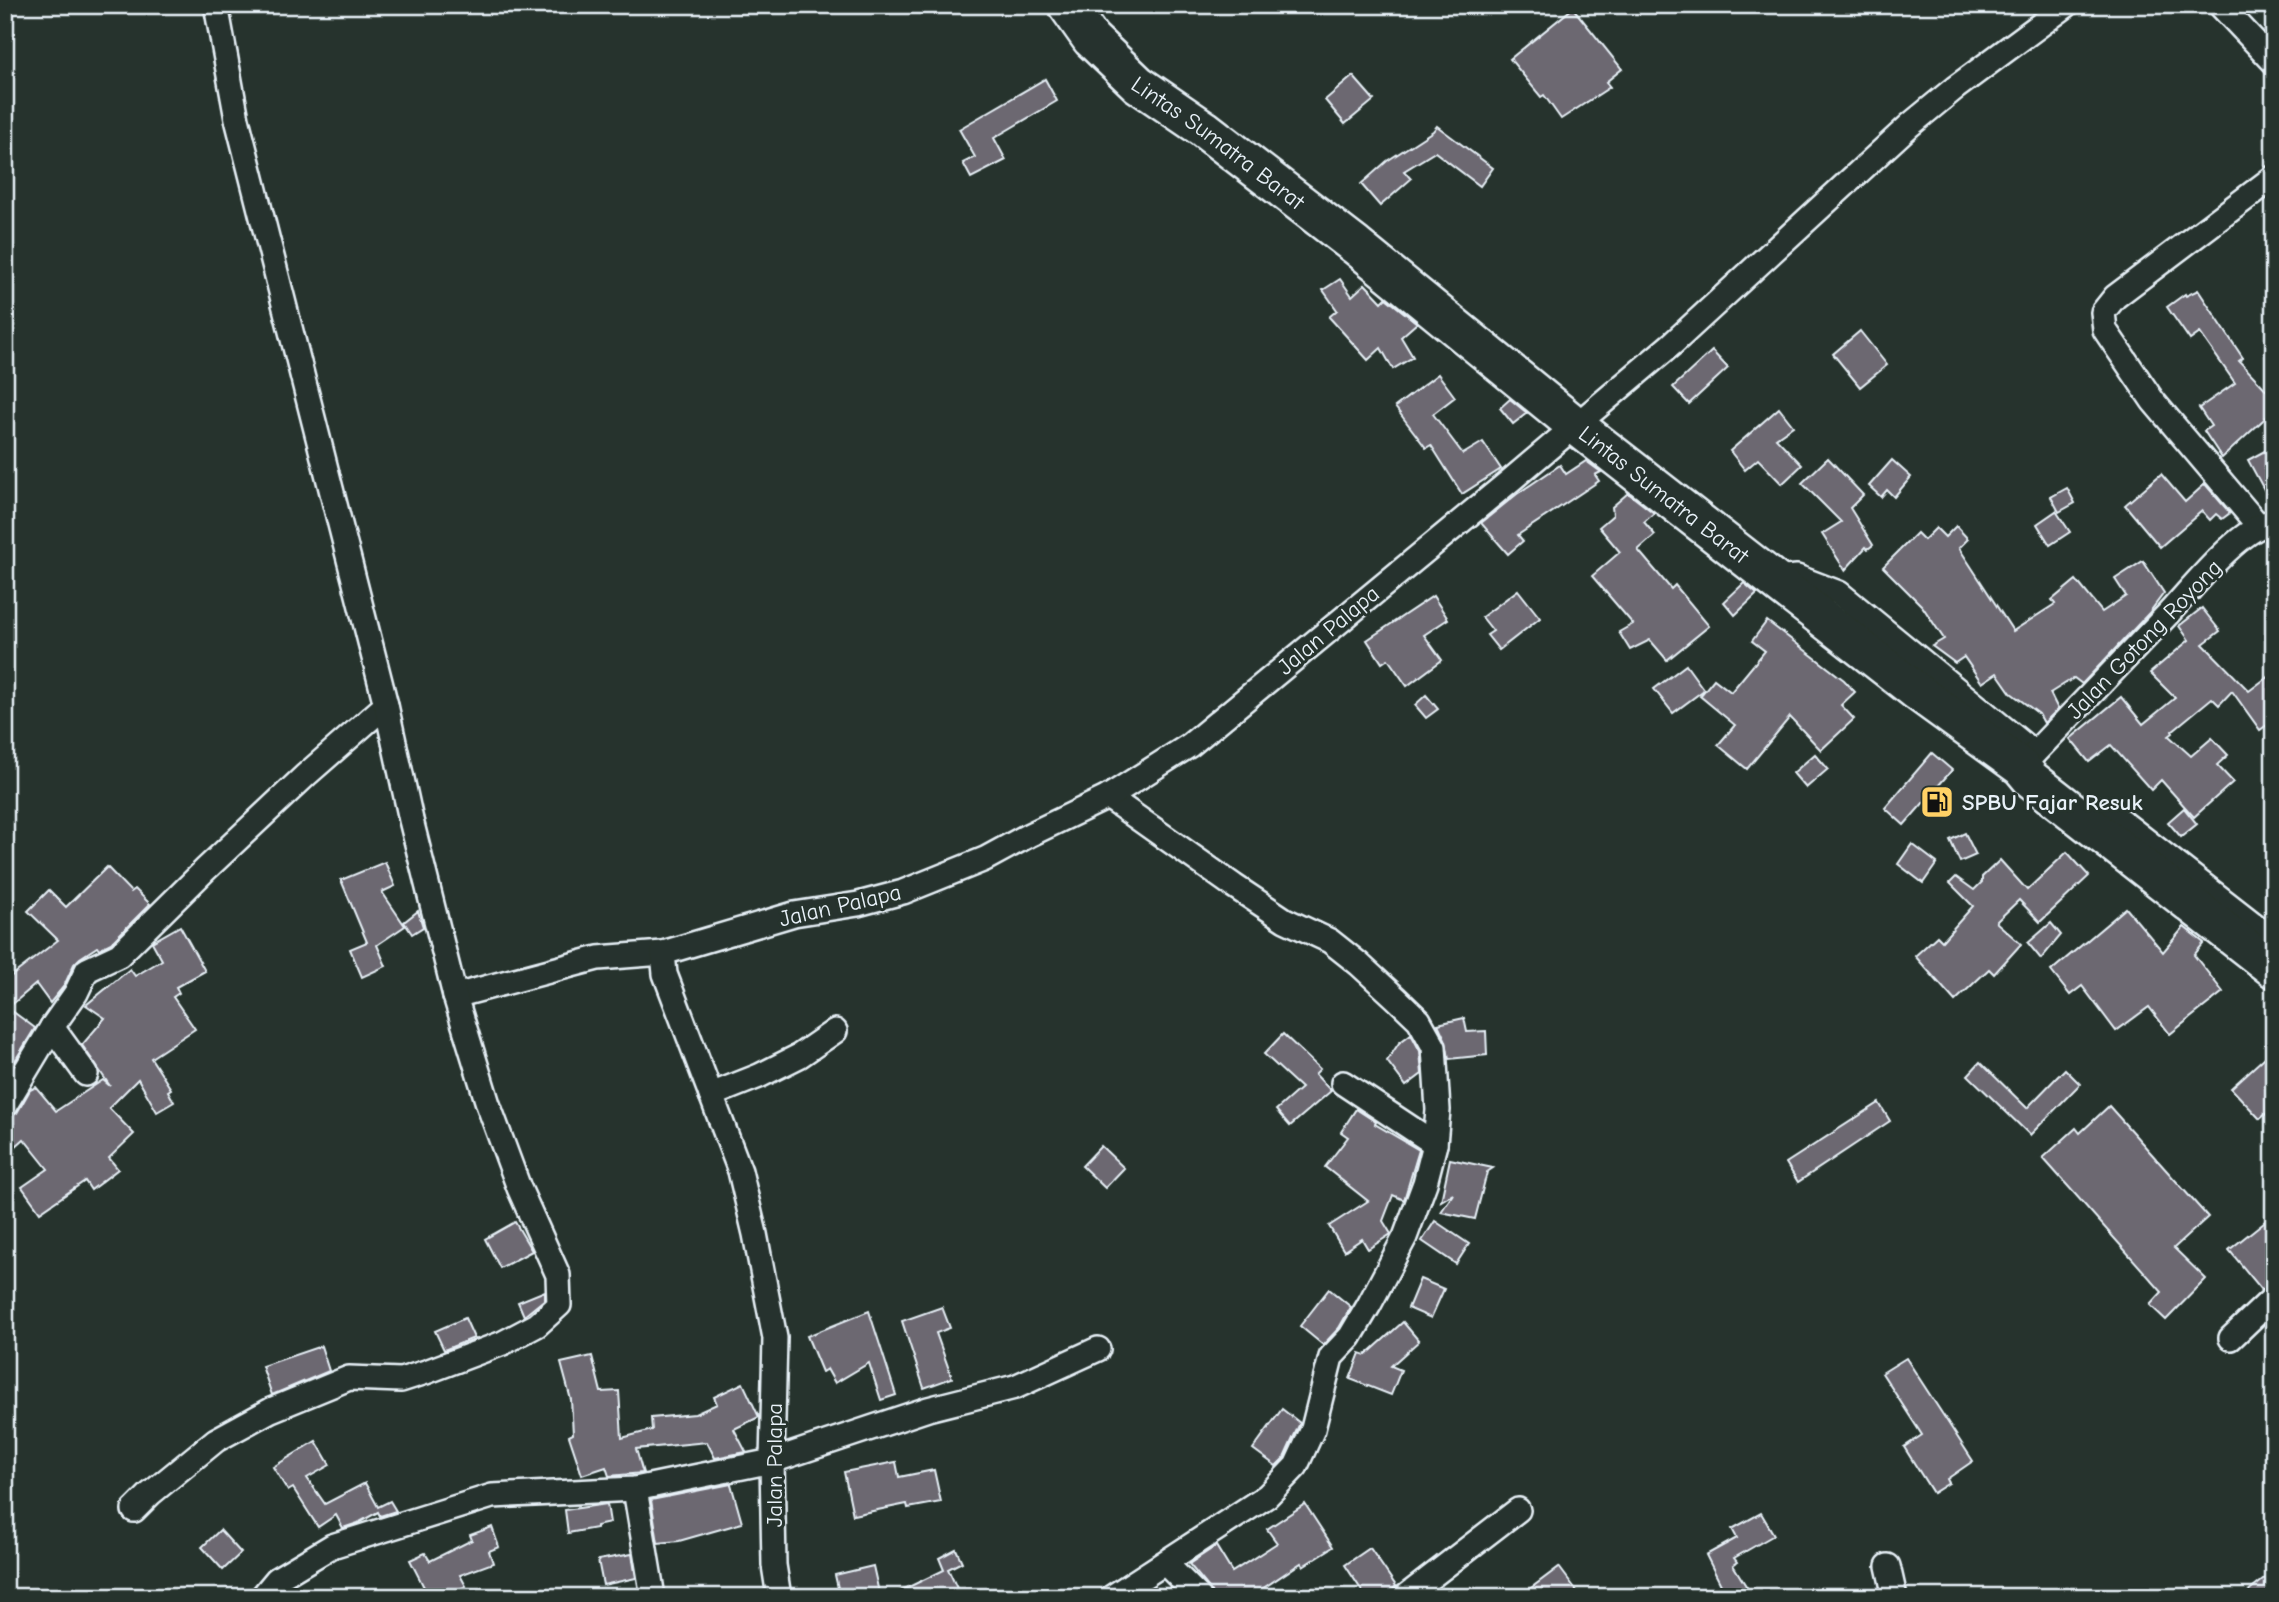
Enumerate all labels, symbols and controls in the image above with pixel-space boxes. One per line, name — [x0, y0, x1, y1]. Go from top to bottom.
street label: Lintas Sumatra Barat — [1126, 71, 1311, 216]
street label: Lintas Sumatra Barat — [1573, 420, 1755, 570]
street label: Jalan Gotong Royong — [2061, 554, 2227, 725]
street label: Jalan Palapa — [1272, 580, 1385, 681]
fuel station icon: SPBU Fajar Resuk — [1918, 783, 1956, 821]
place label: SPBU Fajar Resuk — [1962, 789, 2143, 816]
street label: Jalan Palapa — [776, 878, 904, 933]
street label: Jalan Palapa — [761, 1403, 788, 1527]

